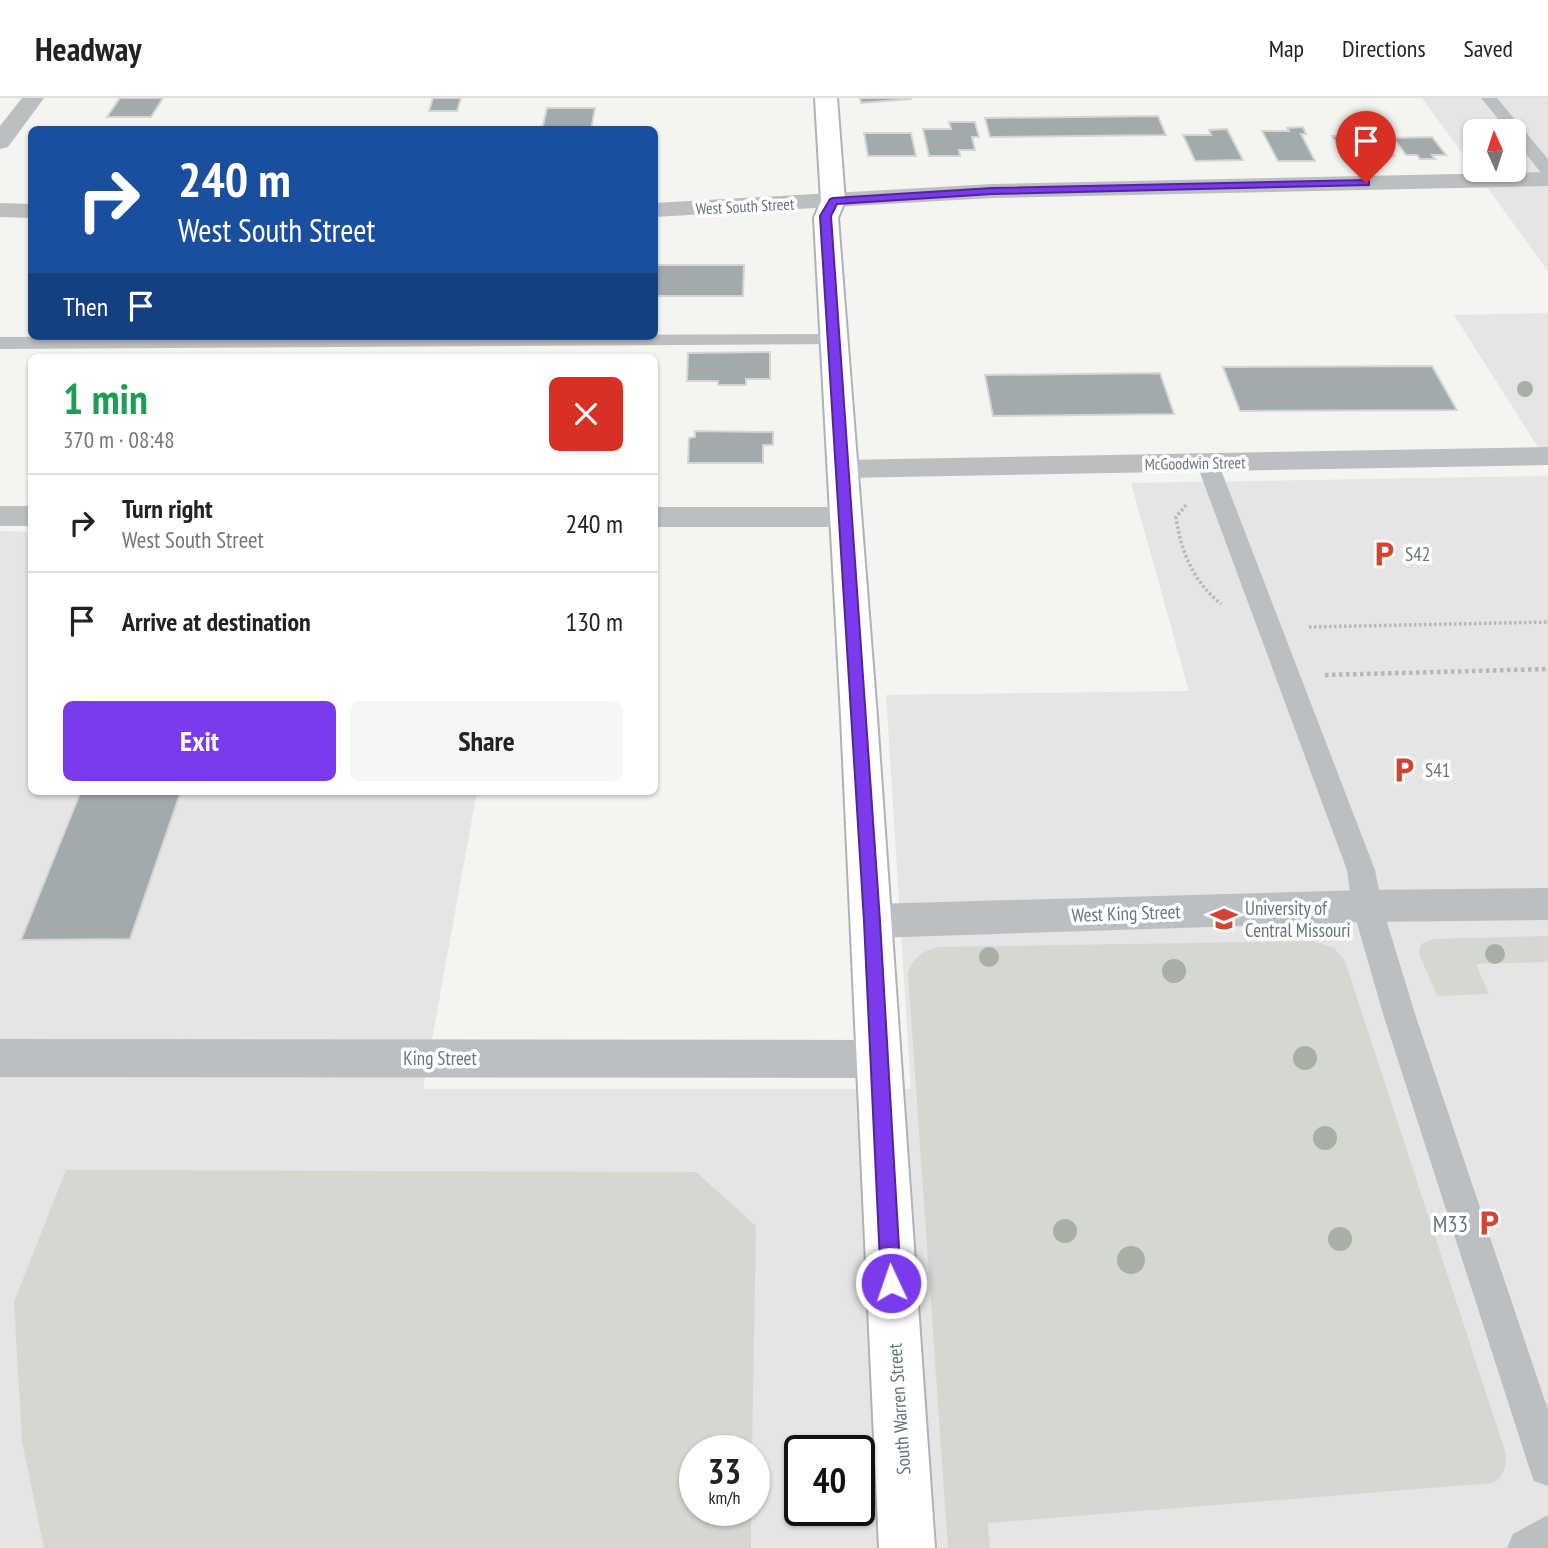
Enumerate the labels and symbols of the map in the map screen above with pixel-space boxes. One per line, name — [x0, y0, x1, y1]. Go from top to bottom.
pin — [1336, 111, 1396, 183]
north arrow — [1463, 119, 1526, 182]
street label: West South Street — [695, 193, 795, 219]
street label: McGoodwin Street — [1144, 452, 1246, 474]
parking icon: S42 — [1369, 539, 1399, 569]
place label: S42 — [1405, 542, 1430, 566]
parking icon: S41 — [1389, 755, 1419, 785]
place label: S41 — [1425, 758, 1450, 782]
place label: University of Central Missouri — [1245, 896, 1351, 942]
street label: West King Street — [1071, 899, 1182, 927]
school or university icon: University of Central Missouri — [1209, 904, 1239, 934]
street label: King Street — [403, 1046, 477, 1070]
parking icon: M33 — [1474, 1208, 1504, 1238]
place label: M33 — [1433, 1209, 1468, 1238]
position arrow — [854, 1246, 928, 1320]
street label: South Warren Street — [882, 1342, 916, 1475]
speed limit sign: 40 — [784, 1435, 875, 1526]

